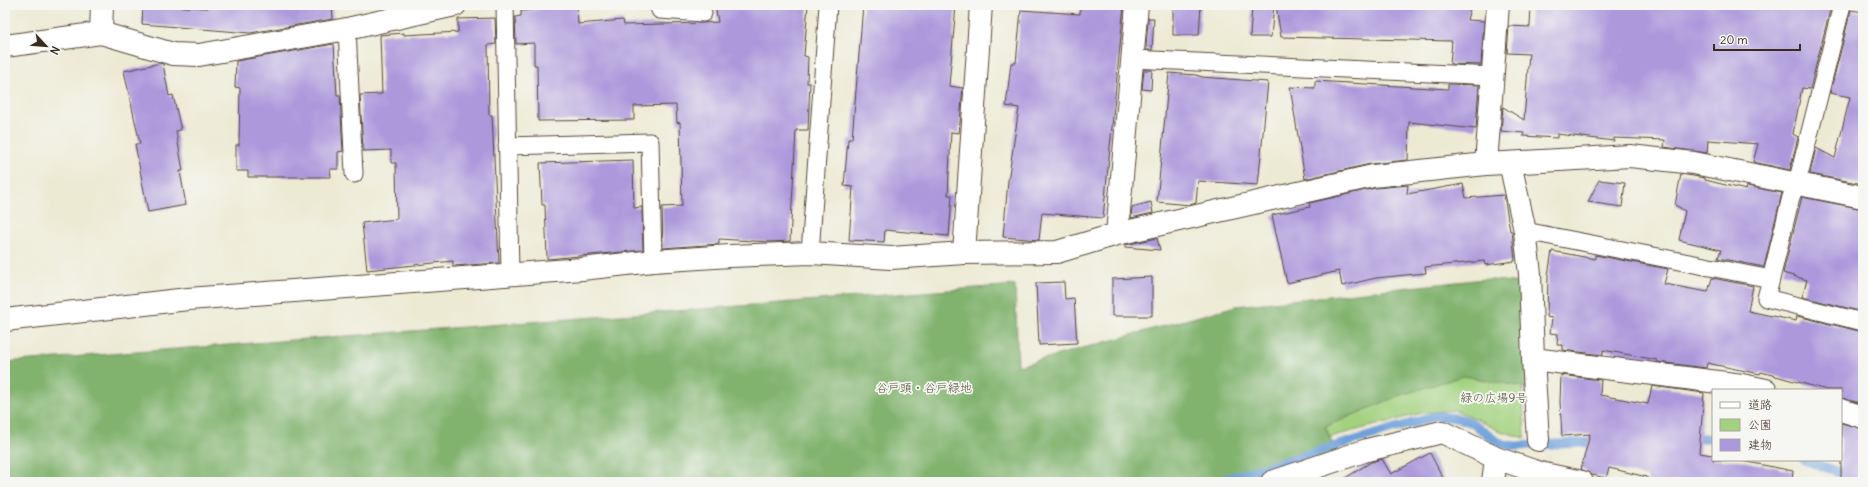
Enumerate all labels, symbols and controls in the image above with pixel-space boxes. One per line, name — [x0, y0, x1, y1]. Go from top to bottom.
north arrow — [26, 26, 66, 66]
scale bar — [1714, 26, 1800, 52]
text: 20 m — [1720, 32, 1748, 47]
text: N — [47, 44, 63, 57]
park label: 谷戸頭・谷戸緑地 — [876, 380, 972, 395]
legend — [1712, 389, 1842, 461]
park label: 緑の広場9号 — [1461, 390, 1527, 405]
text: 道路 — [1748, 397, 1772, 412]
text: 公園 — [1748, 417, 1772, 432]
text: 建物 — [1748, 437, 1772, 452]

